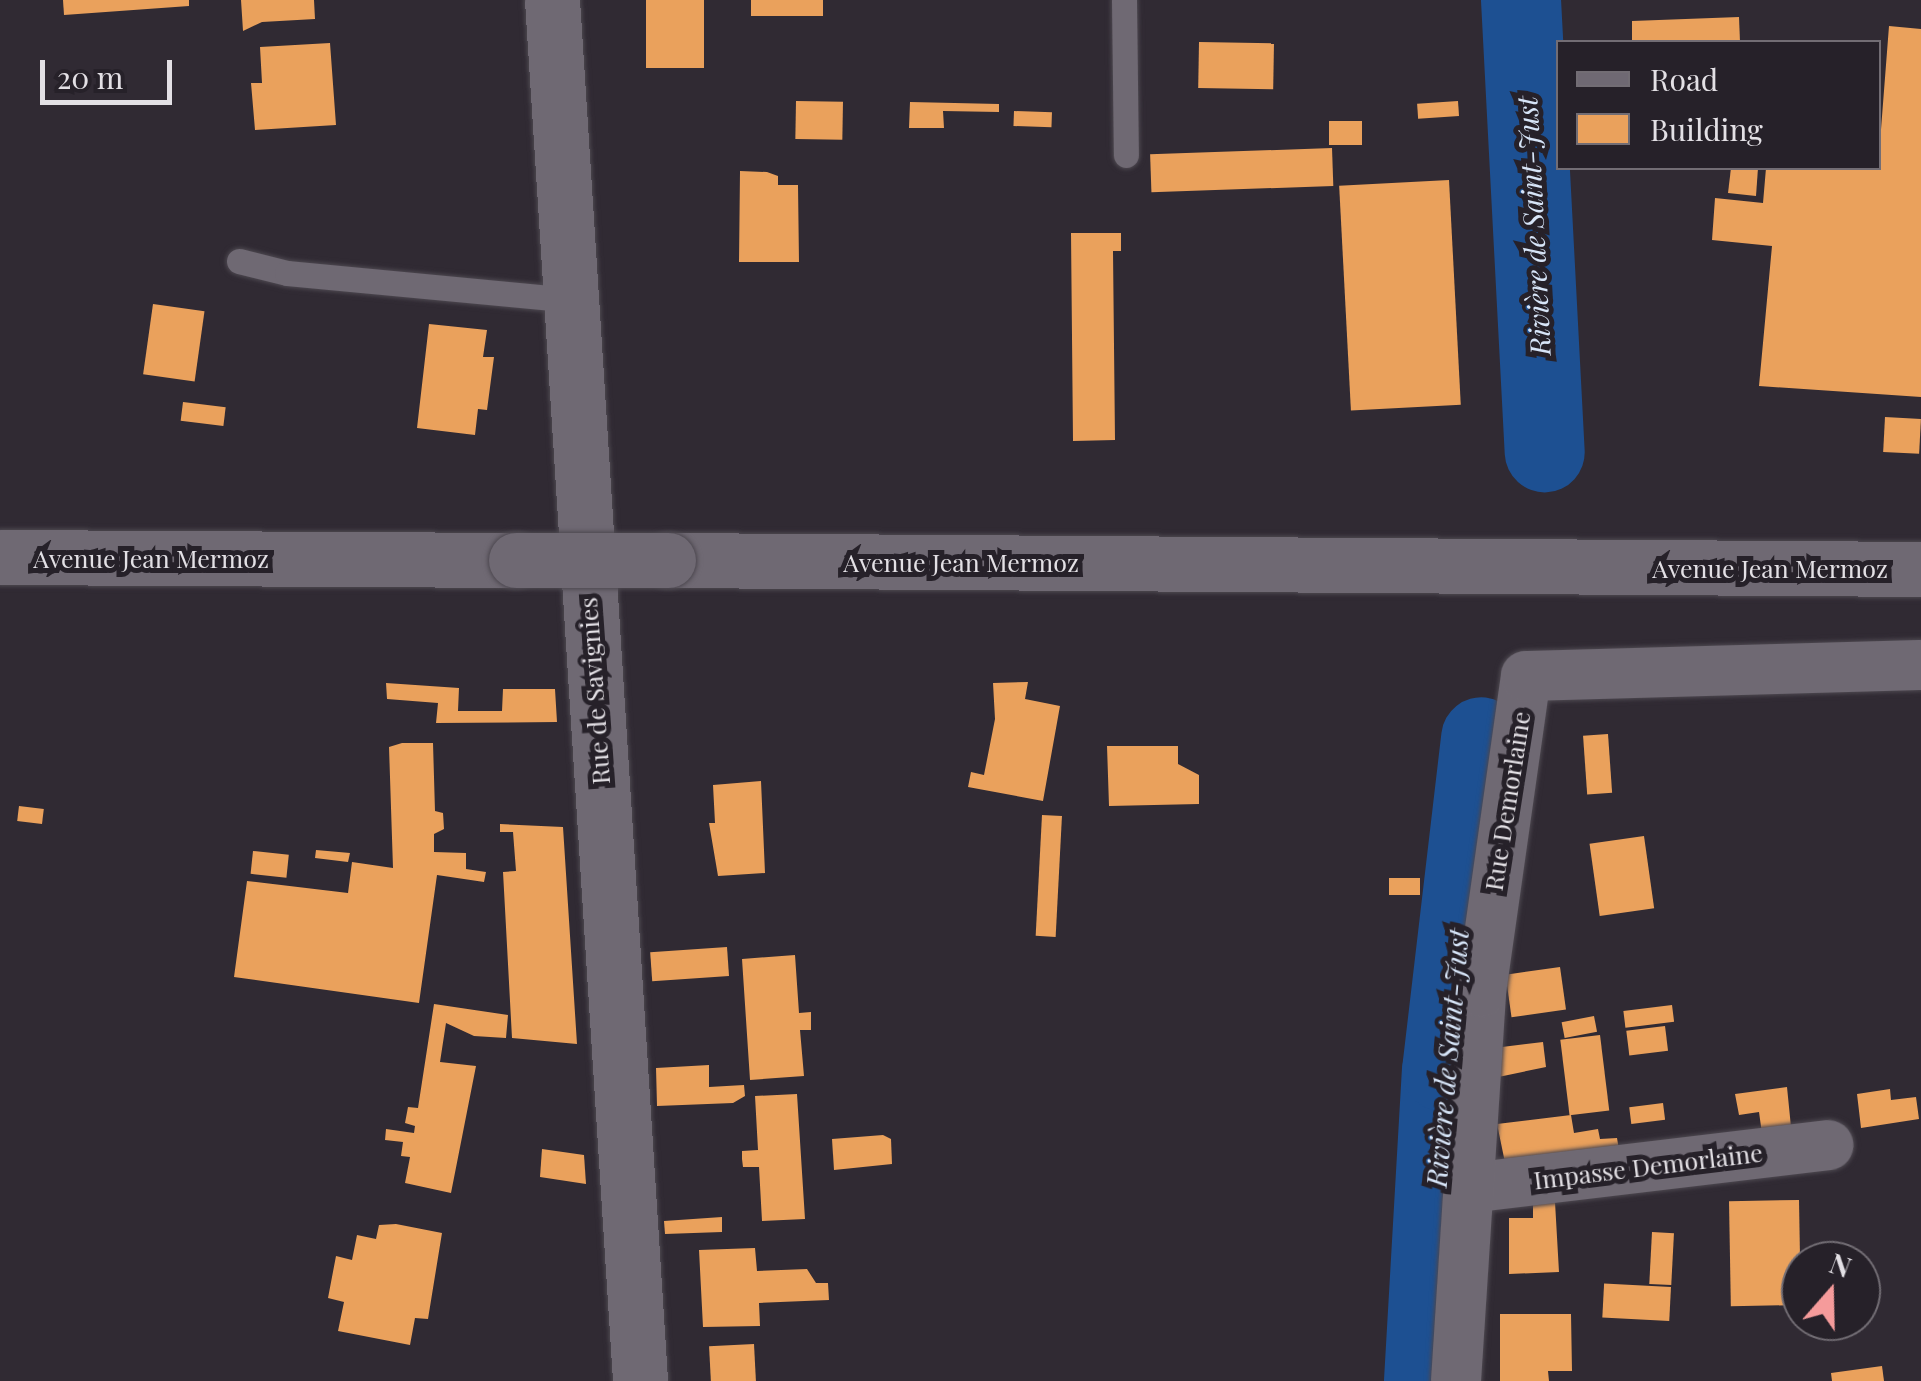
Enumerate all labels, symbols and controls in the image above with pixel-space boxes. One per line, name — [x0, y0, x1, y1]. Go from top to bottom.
scale bar — [45, 40, 178, 102]
legend — [1556, 40, 1881, 170]
text: 20 m — [57, 57, 123, 97]
text: Road — [1650, 59, 1718, 99]
water label: Rivière de Saint-Just — [1509, 96, 1557, 356]
text: Building — [1650, 109, 1763, 149]
street label: Avenue Jean Mermoz — [33, 543, 269, 573]
street label: Avenue Jean Mermoz — [843, 547, 1079, 577]
street label: Avenue Jean Mermoz — [1652, 553, 1888, 583]
street label: Rue de Savignies — [572, 596, 616, 786]
street label: Rue Demorlaine — [1478, 709, 1536, 893]
water label: Rivière de Saint-Just — [1419, 927, 1475, 1189]
street label: Impasse Demorlaine — [1532, 1137, 1764, 1195]
north arrow — [1781, 1241, 1881, 1341]
text: N — [1825, 1243, 1857, 1285]

